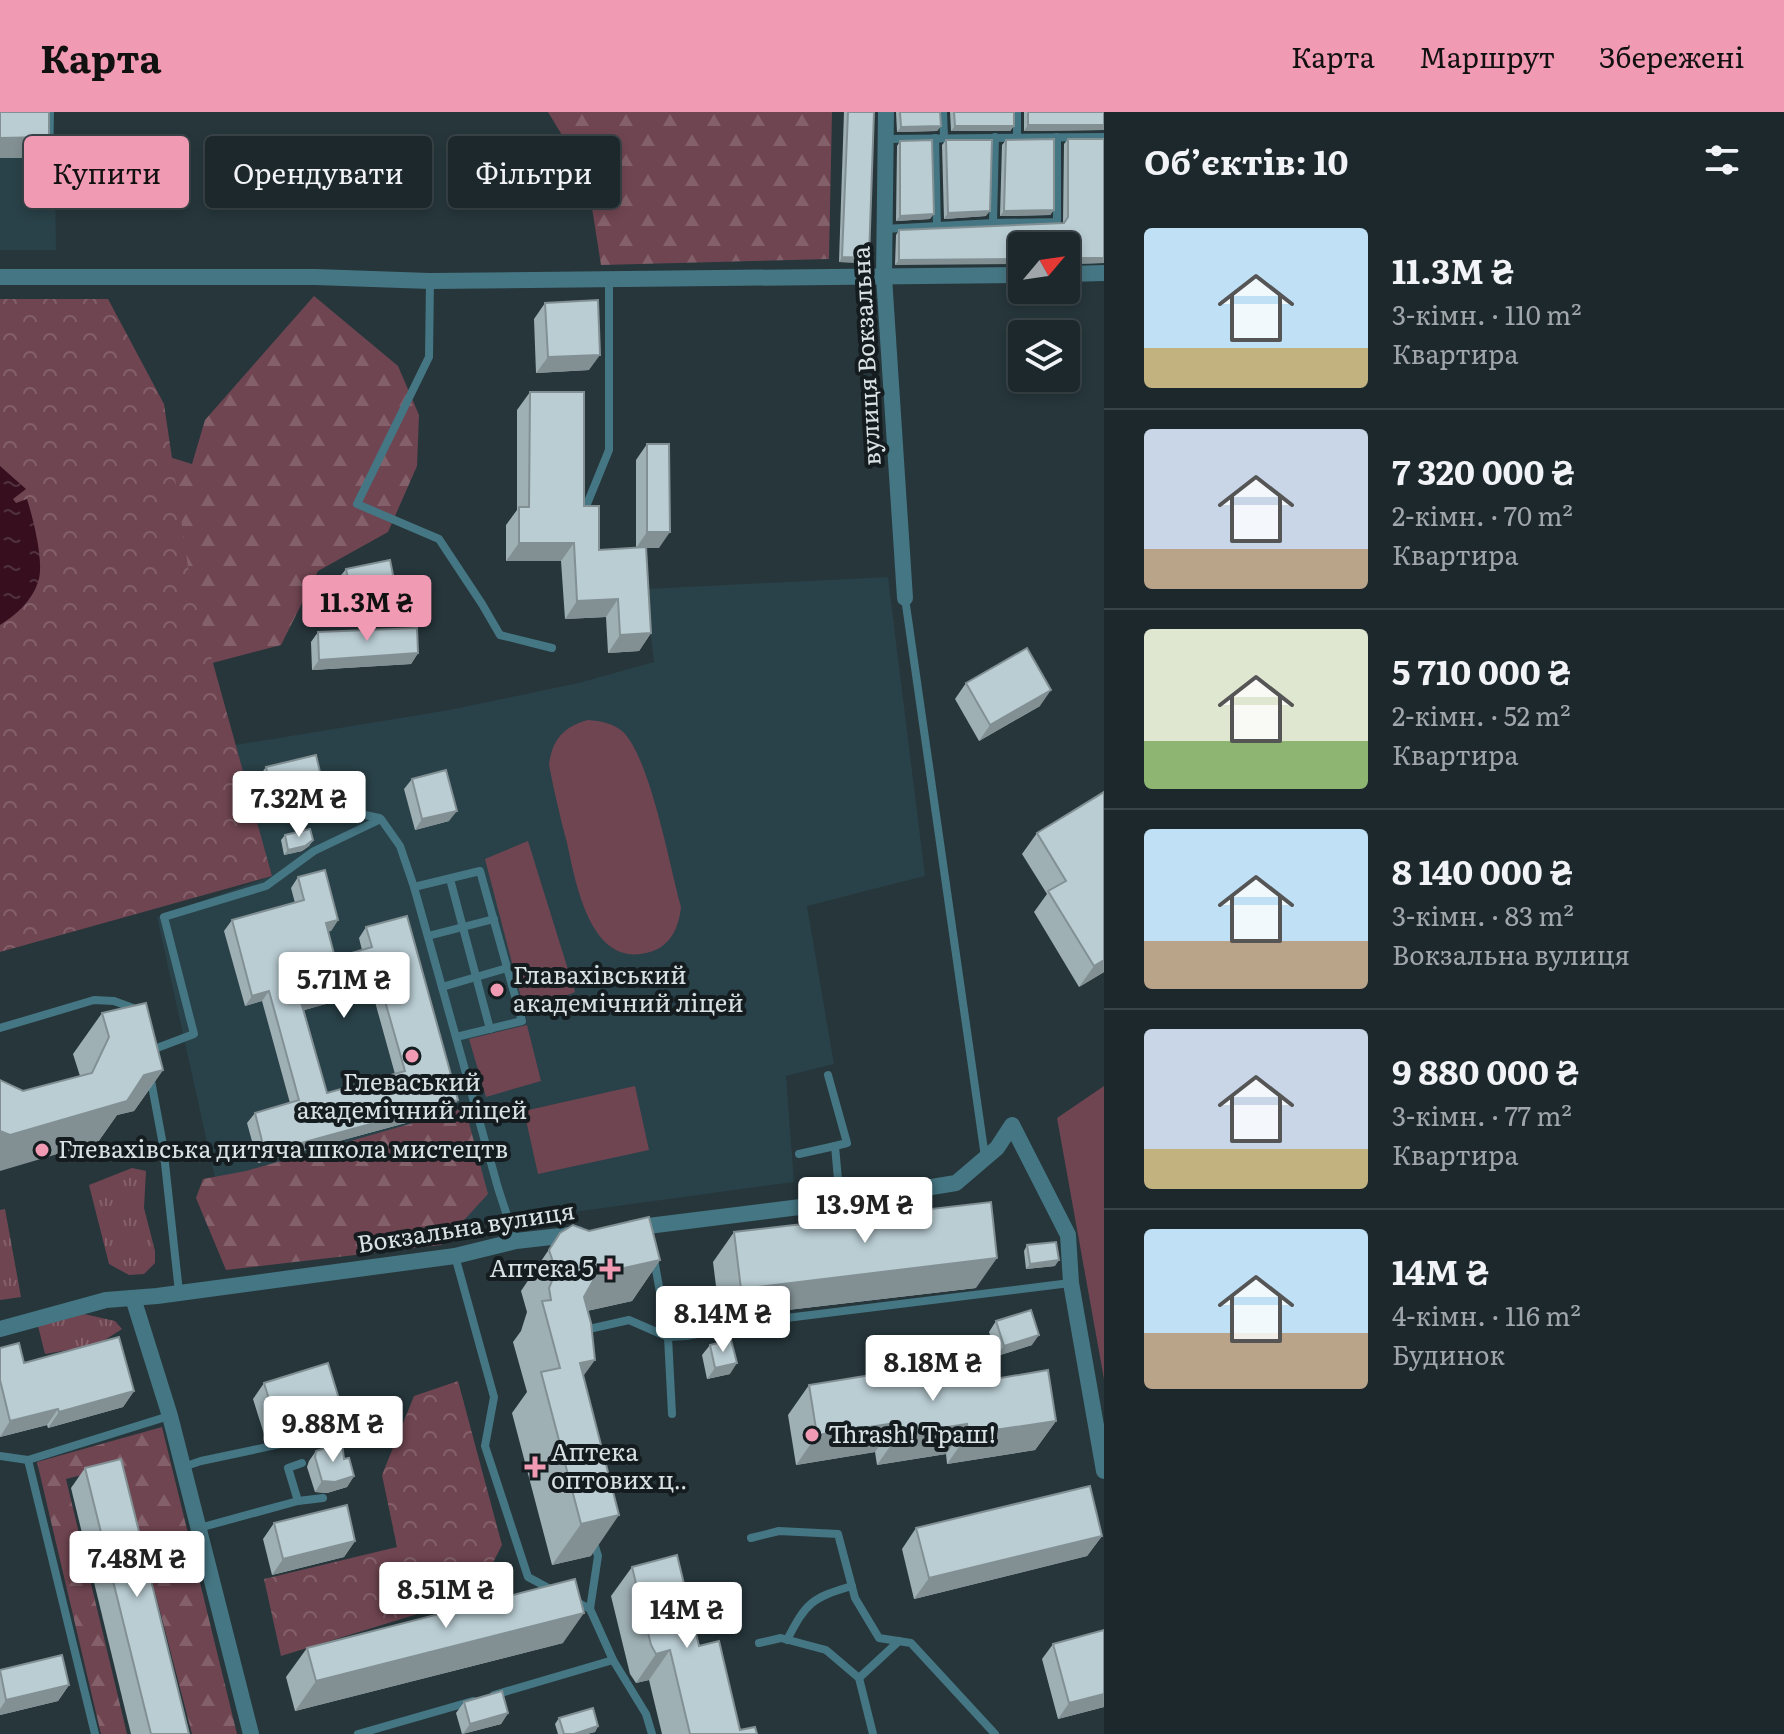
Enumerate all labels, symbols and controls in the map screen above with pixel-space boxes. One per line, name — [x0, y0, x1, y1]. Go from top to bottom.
text: Карта — [40, 28, 162, 85]
text: Карта — [1291, 35, 1375, 77]
text: Маршрут — [1419, 35, 1555, 77]
text: Збережені — [1599, 35, 1744, 77]
text: Об’єктів: 10 — [1144, 135, 1348, 185]
chip: Купити — [24, 136, 189, 208]
chip: Орендувати — [205, 136, 432, 208]
chip: Фільтри — [448, 136, 620, 208]
icon: filters — [1700, 138, 1744, 182]
north arrow — [1008, 232, 1080, 304]
map controls — [1008, 232, 1080, 392]
text: 11.3M ₴ — [1392, 244, 1514, 294]
street label: вулиця Вокзальна — [841, 245, 888, 467]
icon: home — [1208, 260, 1304, 356]
text: 3-кімн. · 110 m² — [1392, 294, 1582, 333]
button: layers — [1008, 320, 1080, 392]
text: Квартира — [1392, 333, 1518, 372]
text: 7 320 000 ₴ — [1392, 445, 1575, 495]
icon: home — [1208, 461, 1304, 557]
text: 2-кімн. · 70 m² — [1392, 495, 1573, 534]
text: Квартира — [1392, 534, 1518, 573]
pin: 11.3M ₴ — [293, 575, 441, 643]
text: 11.3M ₴ — [320, 581, 414, 620]
text: 5 710 000 ₴ — [1392, 645, 1571, 695]
icon: home — [1208, 661, 1304, 757]
text: 2-кімн. · 52 m² — [1392, 695, 1571, 734]
text: Квартира — [1392, 734, 1518, 773]
pin: 7.32M ₴ — [225, 771, 373, 839]
text: 7.32M ₴ — [251, 777, 347, 816]
text: 8 140 000 ₴ — [1392, 845, 1573, 895]
icon: home — [1208, 861, 1304, 957]
text: 3-кімн. · 83 m² — [1392, 895, 1574, 934]
text: Вокзальна вулиця — [1392, 934, 1630, 973]
pin: 5.71M ₴ — [270, 952, 418, 1020]
place label: Главахівський академічний ліцей — [513, 956, 744, 1019]
text: 5.71M ₴ — [297, 958, 391, 997]
marker: Главахівський академічний ліцей — [488, 981, 506, 999]
text: 9 880 000 ₴ — [1392, 1045, 1579, 1095]
marker: Глеваський академічний ліцей — [403, 1047, 421, 1065]
icon: home — [1208, 1061, 1304, 1157]
place label: Глеваський академічний ліцей — [297, 1063, 527, 1126]
text: 3-кімн. · 77 m² — [1392, 1095, 1572, 1134]
place label: Глевахівська дитяча школа мистецтв — [58, 1130, 508, 1165]
text: Квартира — [1392, 1134, 1518, 1173]
marker: Глевахівська дитяча школа мистецтв — [33, 1141, 51, 1159]
pin: 13.9M ₴ — [791, 1177, 939, 1245]
text: 13.9M ₴ — [816, 1183, 914, 1222]
street label: Вокзальна вулиця — [354, 1191, 577, 1260]
text: 14M ₴ — [1392, 1245, 1489, 1295]
place label: Аптека 5 — [490, 1249, 594, 1284]
marker: Аптека 5 — [601, 1260, 619, 1278]
icon: home — [1208, 1261, 1304, 1357]
pin: 8.14M ₴ — [649, 1286, 797, 1354]
text: 8.14M ₴ — [674, 1292, 772, 1331]
text: 4-кімн. · 116 m² — [1392, 1295, 1581, 1334]
text: Будинок — [1392, 1334, 1505, 1373]
pin: 8.18M ₴ — [859, 1335, 1007, 1403]
text: 8.18M ₴ — [884, 1341, 982, 1380]
pin: 9.88M ₴ — [259, 1396, 407, 1464]
text: 9.88M ₴ — [282, 1402, 384, 1441]
place label: Thrash! Траш! — [828, 1415, 996, 1450]
marker: Thrash! Траш! — [803, 1426, 821, 1444]
place label: Аптека оптових ц‥ — [551, 1433, 687, 1496]
marker: Аптека оптових ц‥ — [526, 1458, 544, 1476]
pin: 7.48M ₴ — [63, 1531, 211, 1599]
text: 7.48M ₴ — [88, 1537, 186, 1576]
pin: 8.51M ₴ — [372, 1562, 520, 1630]
text: 8.51M ₴ — [397, 1568, 495, 1607]
pin: 14M ₴ — [631, 1582, 743, 1650]
text: 14M ₴ — [650, 1588, 724, 1627]

